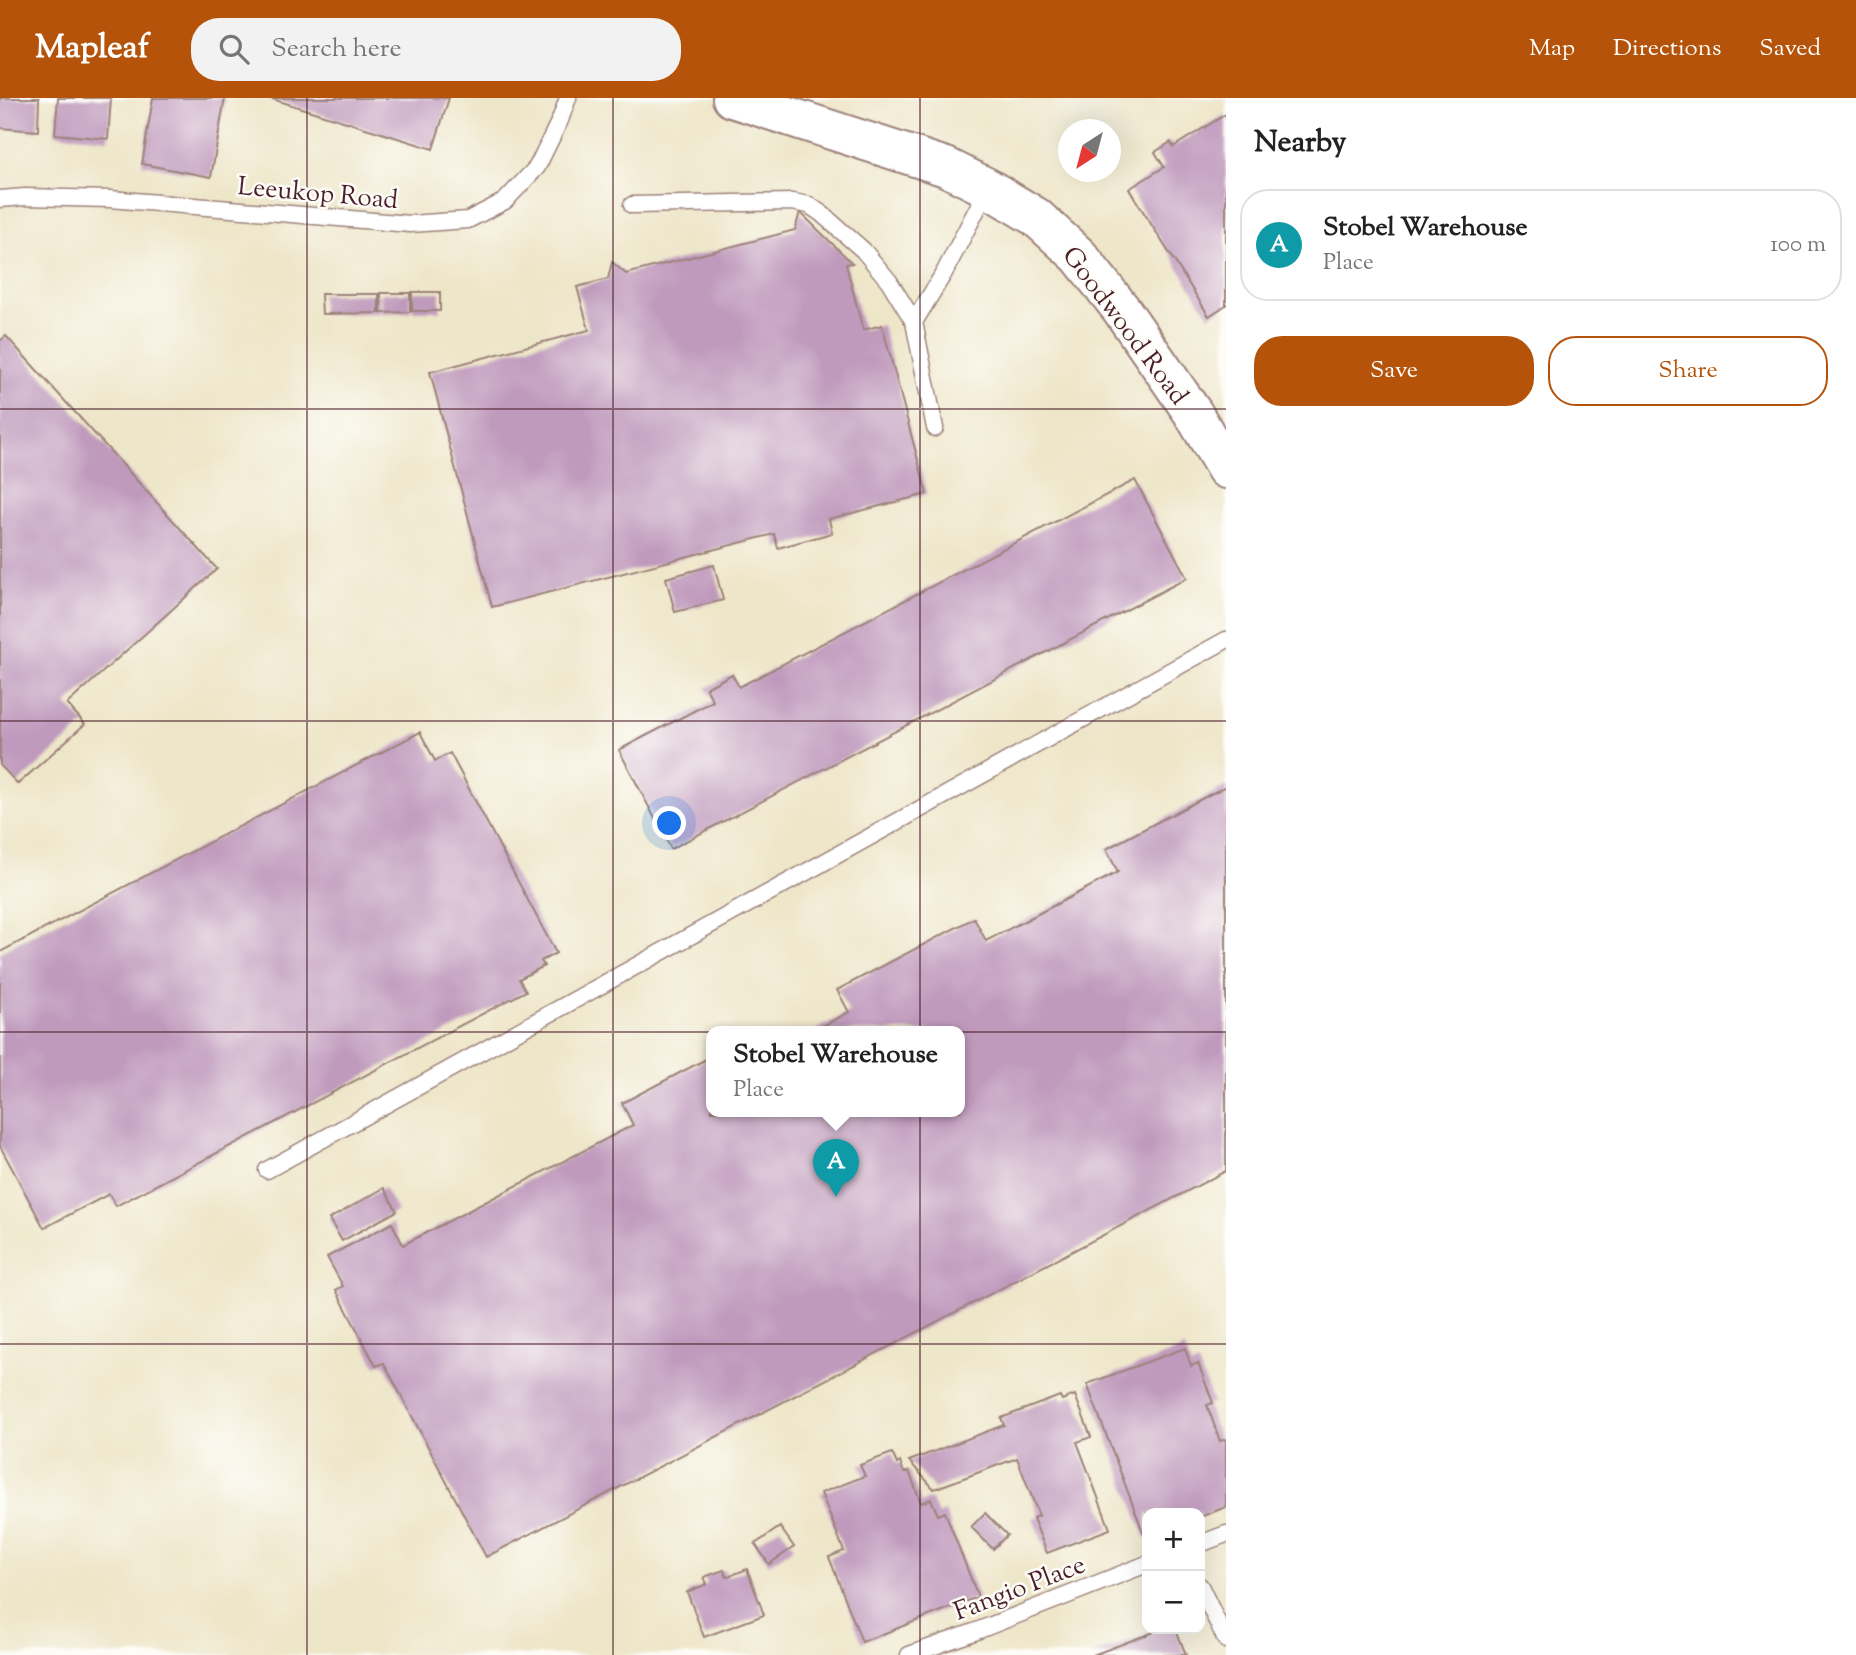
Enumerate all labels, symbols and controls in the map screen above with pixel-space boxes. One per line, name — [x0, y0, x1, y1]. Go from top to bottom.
search box — [191, 18, 681, 81]
text: Mapleaf — [35, 25, 149, 73]
icon: search — [215, 30, 253, 68]
text: Search here — [271, 31, 402, 68]
text: Map — [1529, 32, 1575, 66]
text: Directions — [1613, 32, 1721, 66]
text: Saved — [1759, 32, 1821, 66]
north arrow — [1058, 119, 1121, 182]
text: Nearby — [1254, 122, 1346, 165]
street label: Leeukop Road — [236, 169, 400, 220]
text: Stobel Warehouse — [1323, 210, 1528, 247]
text: A — [1270, 229, 1288, 262]
text: 100 m — [1770, 229, 1826, 262]
street label: Goodwood Road — [1052, 240, 1196, 414]
text: Place — [1323, 247, 1374, 280]
button: Save — [1254, 336, 1534, 406]
button: Share — [1548, 336, 1828, 406]
your location — [652, 806, 686, 840]
popup — [706, 1026, 965, 1117]
text: Stobel Warehouse — [733, 1037, 938, 1074]
text: Place — [733, 1074, 784, 1107]
pin: A — [813, 1139, 859, 1197]
map controls — [1142, 1508, 1205, 1634]
button: + — [1142, 1508, 1205, 1571]
street label: Fangio Place — [949, 1547, 1091, 1631]
button: − — [1142, 1571, 1205, 1634]

